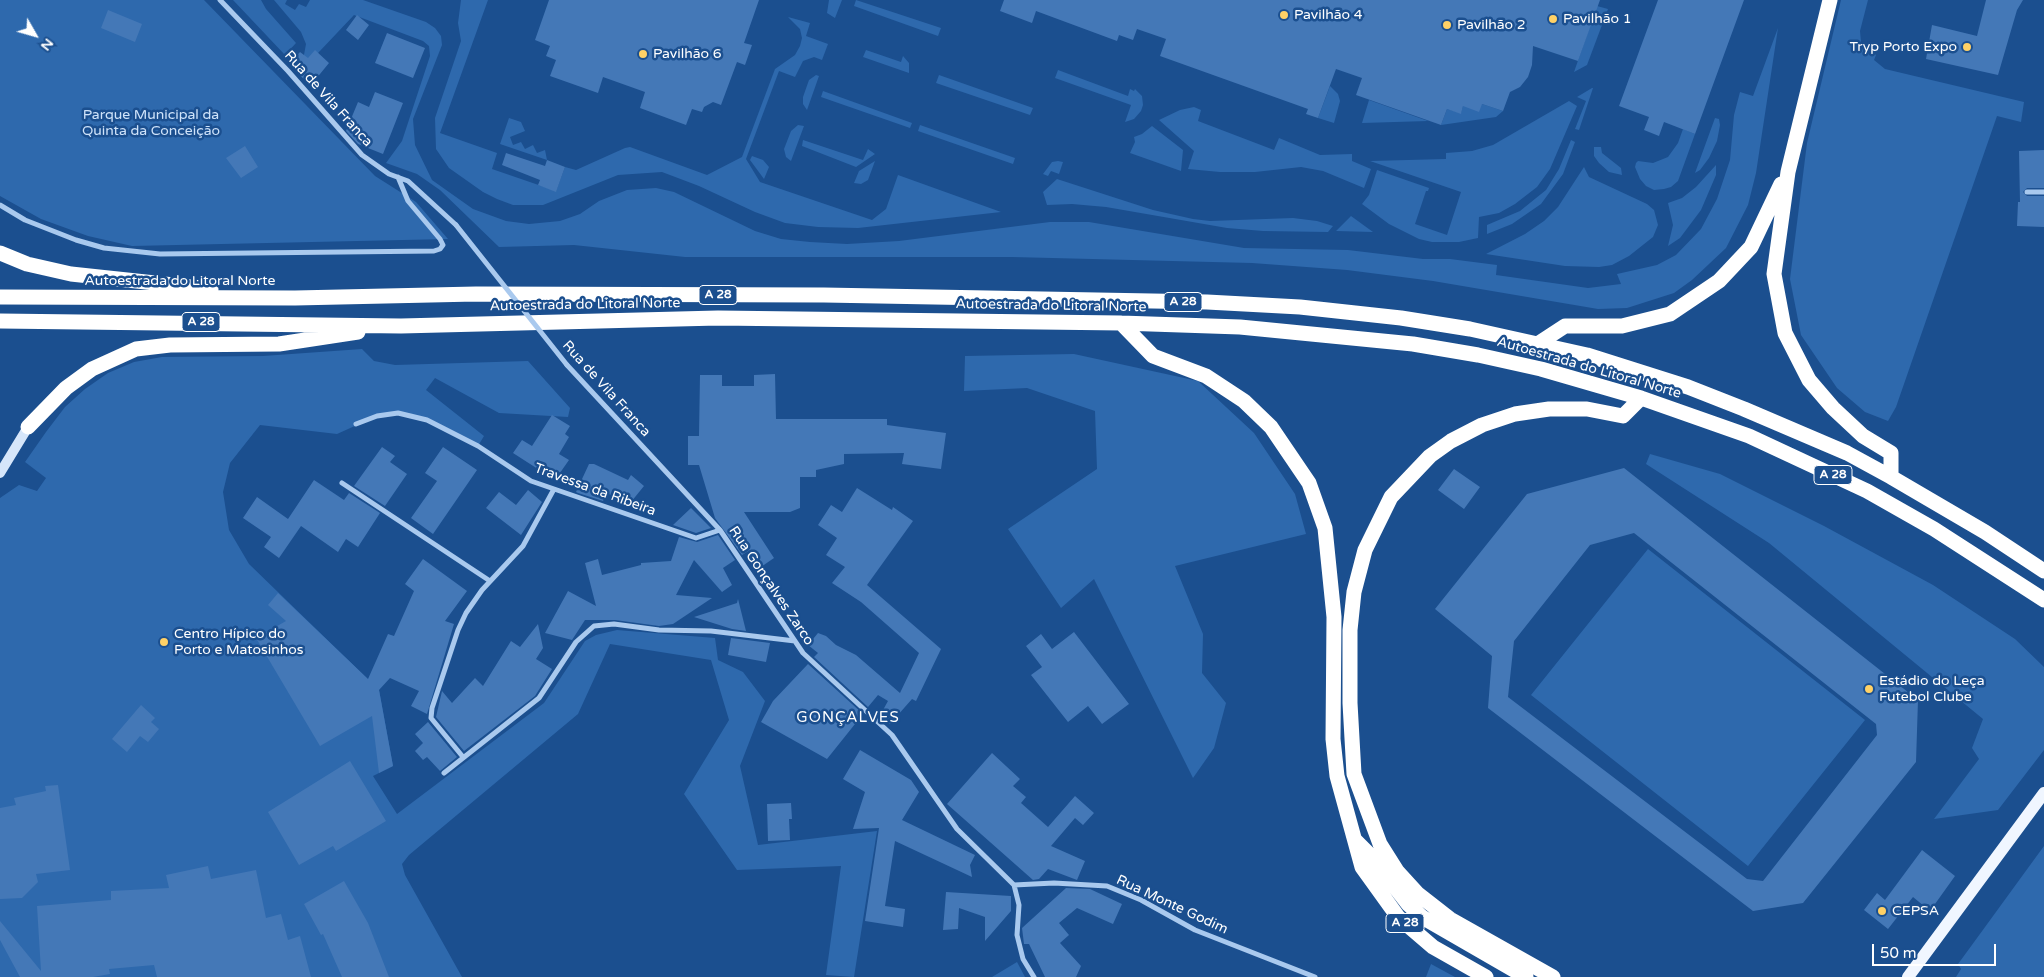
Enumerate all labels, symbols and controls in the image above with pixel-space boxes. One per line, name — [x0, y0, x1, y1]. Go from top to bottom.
place label: Pavilhão 4 — [1294, 7, 1363, 23]
marker: Pavilhão 4 — [1278, 9, 1290, 21]
north arrow — [10, 10, 60, 60]
place label: Pavilhão 1 — [1563, 11, 1632, 27]
marker: Pavilhão 1 — [1547, 13, 1559, 25]
place label: Pavilhão 2 — [1457, 17, 1526, 33]
marker: Pavilhão 2 — [1441, 19, 1453, 31]
text: N — [37, 35, 57, 54]
place label: Tryp Porto Expo — [1850, 39, 1957, 55]
marker: Tryp Porto Expo — [1961, 41, 1973, 53]
place label: Pavilhão 6 — [653, 46, 722, 62]
street label: Rua de Vila Franca — [280, 47, 376, 151]
marker: Pavilhão 6 — [637, 48, 649, 60]
park label: Parque Municipal da Quinta da Conceição — [82, 107, 220, 140]
street label: Autoestrada do Litoral Norte — [85, 273, 275, 289]
road number: A 28 — [699, 286, 737, 304]
road number: A 28 — [1164, 292, 1202, 312]
street label: Autoestrada do Litoral Norte — [489, 295, 681, 315]
street label: Autoestrada do Litoral Norte — [955, 296, 1147, 316]
road number: A 28 — [182, 313, 220, 332]
street label: Autoestrada do Litoral Norte — [1495, 334, 1683, 402]
street label: Rua de Vila Franca — [558, 337, 654, 441]
street label: Travessa da Ribeira — [532, 460, 658, 520]
road number: A 28 — [1814, 466, 1852, 484]
street label: Rua Gonçalves Zarco — [725, 523, 817, 649]
place label: Centro Hípico do Porto e Matosinhos — [174, 626, 304, 658]
marker: Centro Hípico do Porto e Matosinhos — [158, 636, 170, 648]
place label: Estádio do Leça Futebol Clube — [1879, 673, 1985, 706]
marker: Estádio do Leça Futebol Clube — [1863, 683, 1875, 695]
district label: GONÇALVES — [795, 709, 901, 727]
street label: Rua Monte Godim — [1113, 872, 1231, 938]
place label: CEPSA — [1892, 903, 1939, 919]
marker: CEPSA — [1876, 905, 1888, 917]
road number: A 28 — [1386, 914, 1424, 932]
scale bar — [1874, 934, 1998, 966]
text: 50 m — [1880, 944, 1917, 962]

